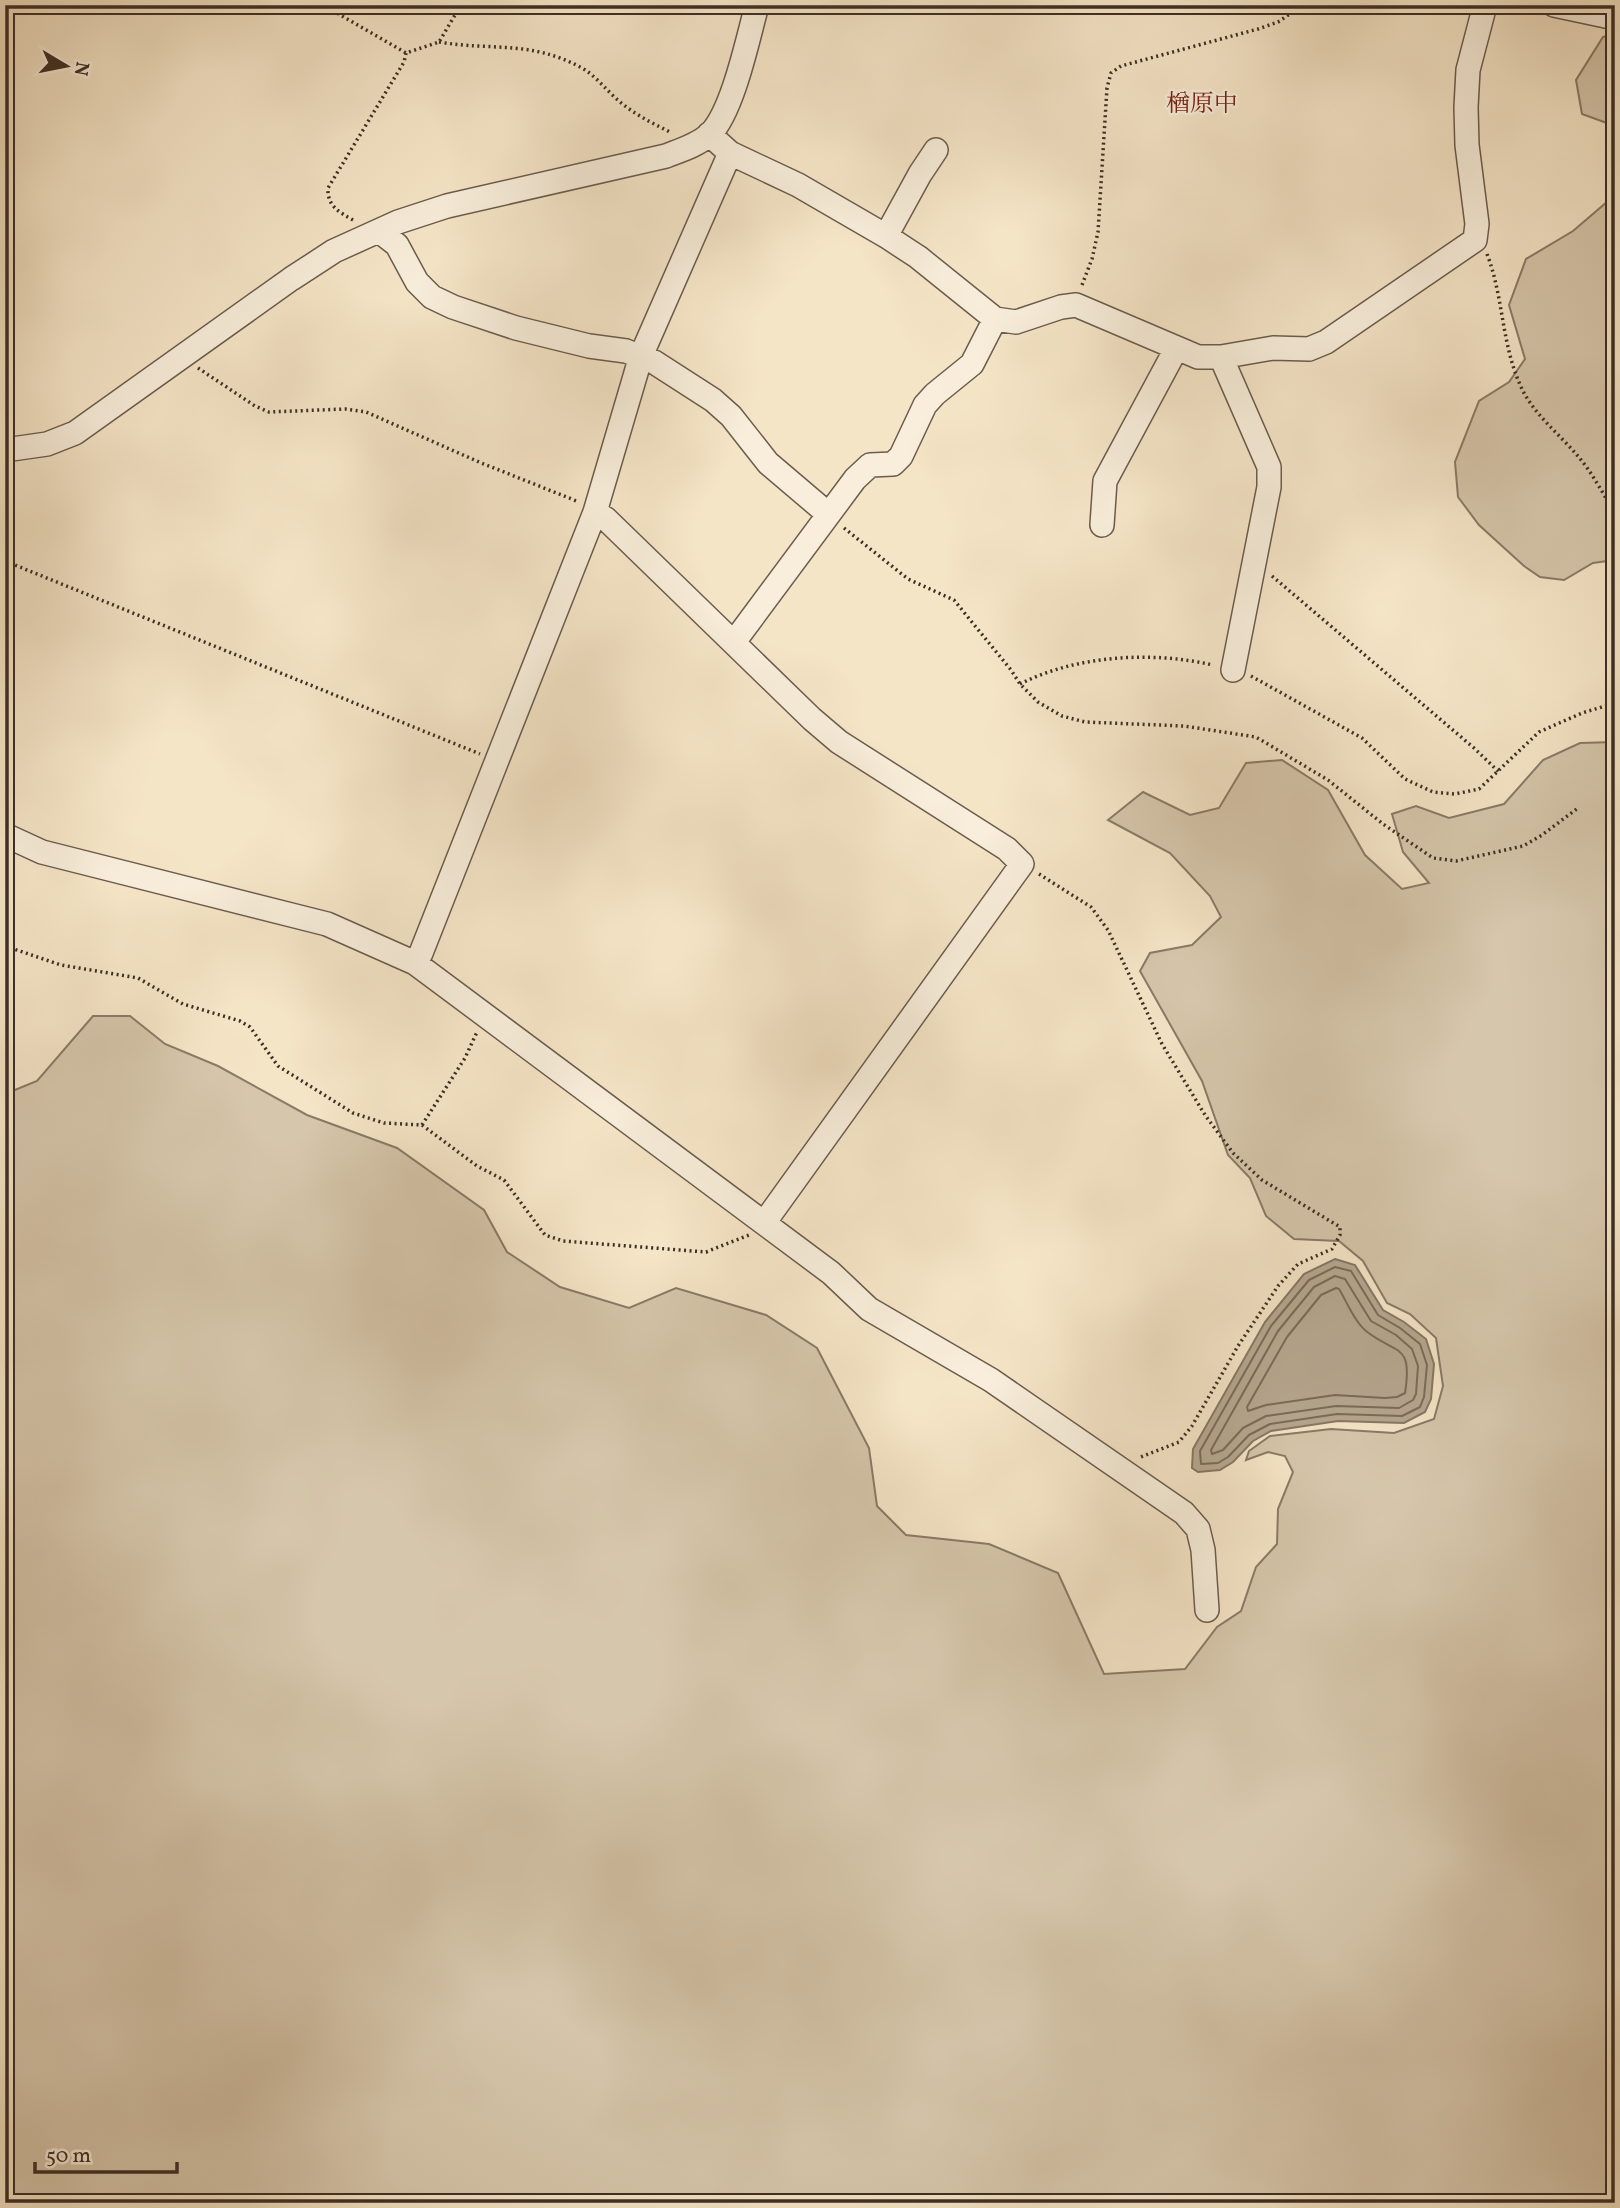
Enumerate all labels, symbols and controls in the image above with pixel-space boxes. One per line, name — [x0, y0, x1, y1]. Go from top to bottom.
north arrow — [32, 32, 102, 102]
text: N — [67, 60, 95, 78]
district label: 楢原中 — [1166, 88, 1238, 122]
scale bar — [35, 2131, 177, 2175]
text: 50 m — [46, 2142, 91, 2171]

